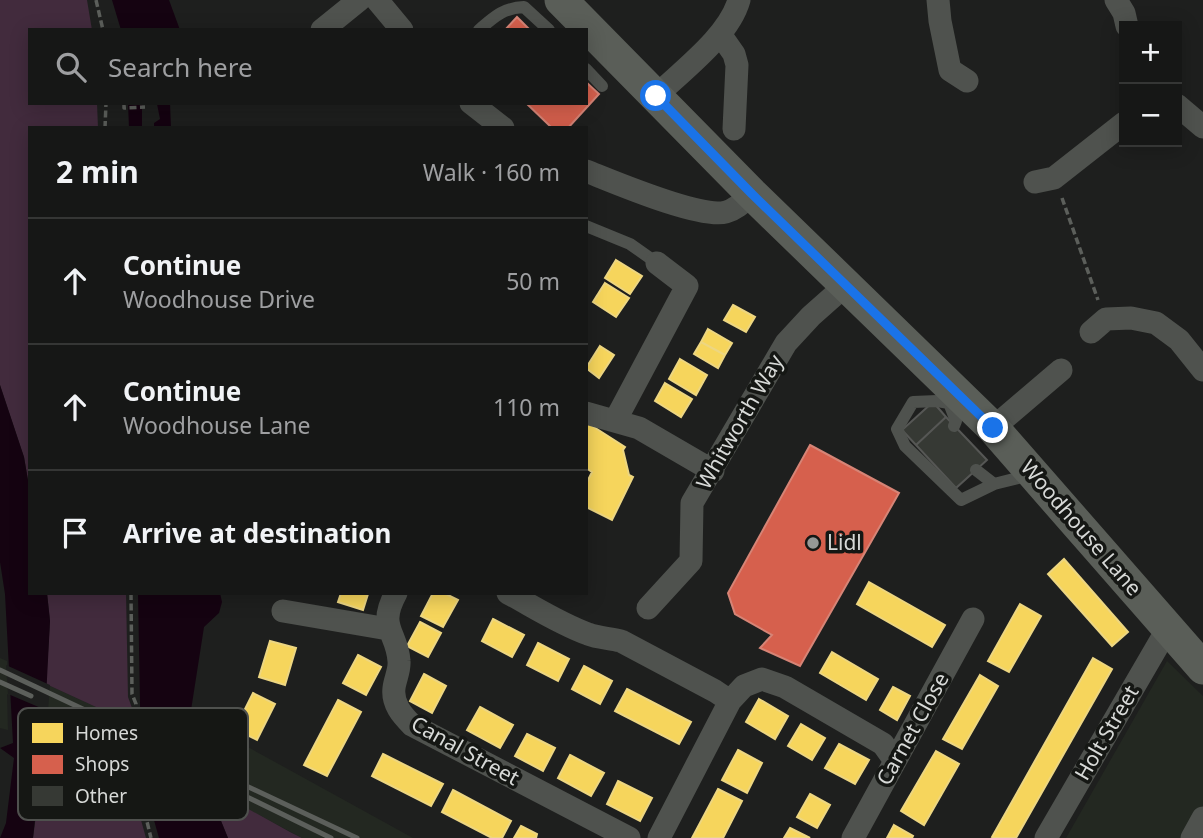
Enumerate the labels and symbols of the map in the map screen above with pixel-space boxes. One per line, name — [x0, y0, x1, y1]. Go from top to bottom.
route start — [640, 80, 671, 111]
street label: Whitworth Way — [689, 349, 789, 494]
route end — [977, 412, 1008, 443]
street label: Woodhouse Lane — [1015, 454, 1148, 601]
place label: Lidl — [827, 528, 862, 556]
marker: Lidl — [805, 535, 821, 551]
street label: Carnet Close — [870, 667, 955, 790]
street label: Holt Street — [1068, 680, 1145, 785]
legend — [18, 708, 248, 820]
street label: Canal Street — [407, 709, 525, 791]
text: Homes — [75, 720, 138, 746]
text: Shops — [75, 751, 129, 777]
text: Other — [75, 783, 127, 809]

